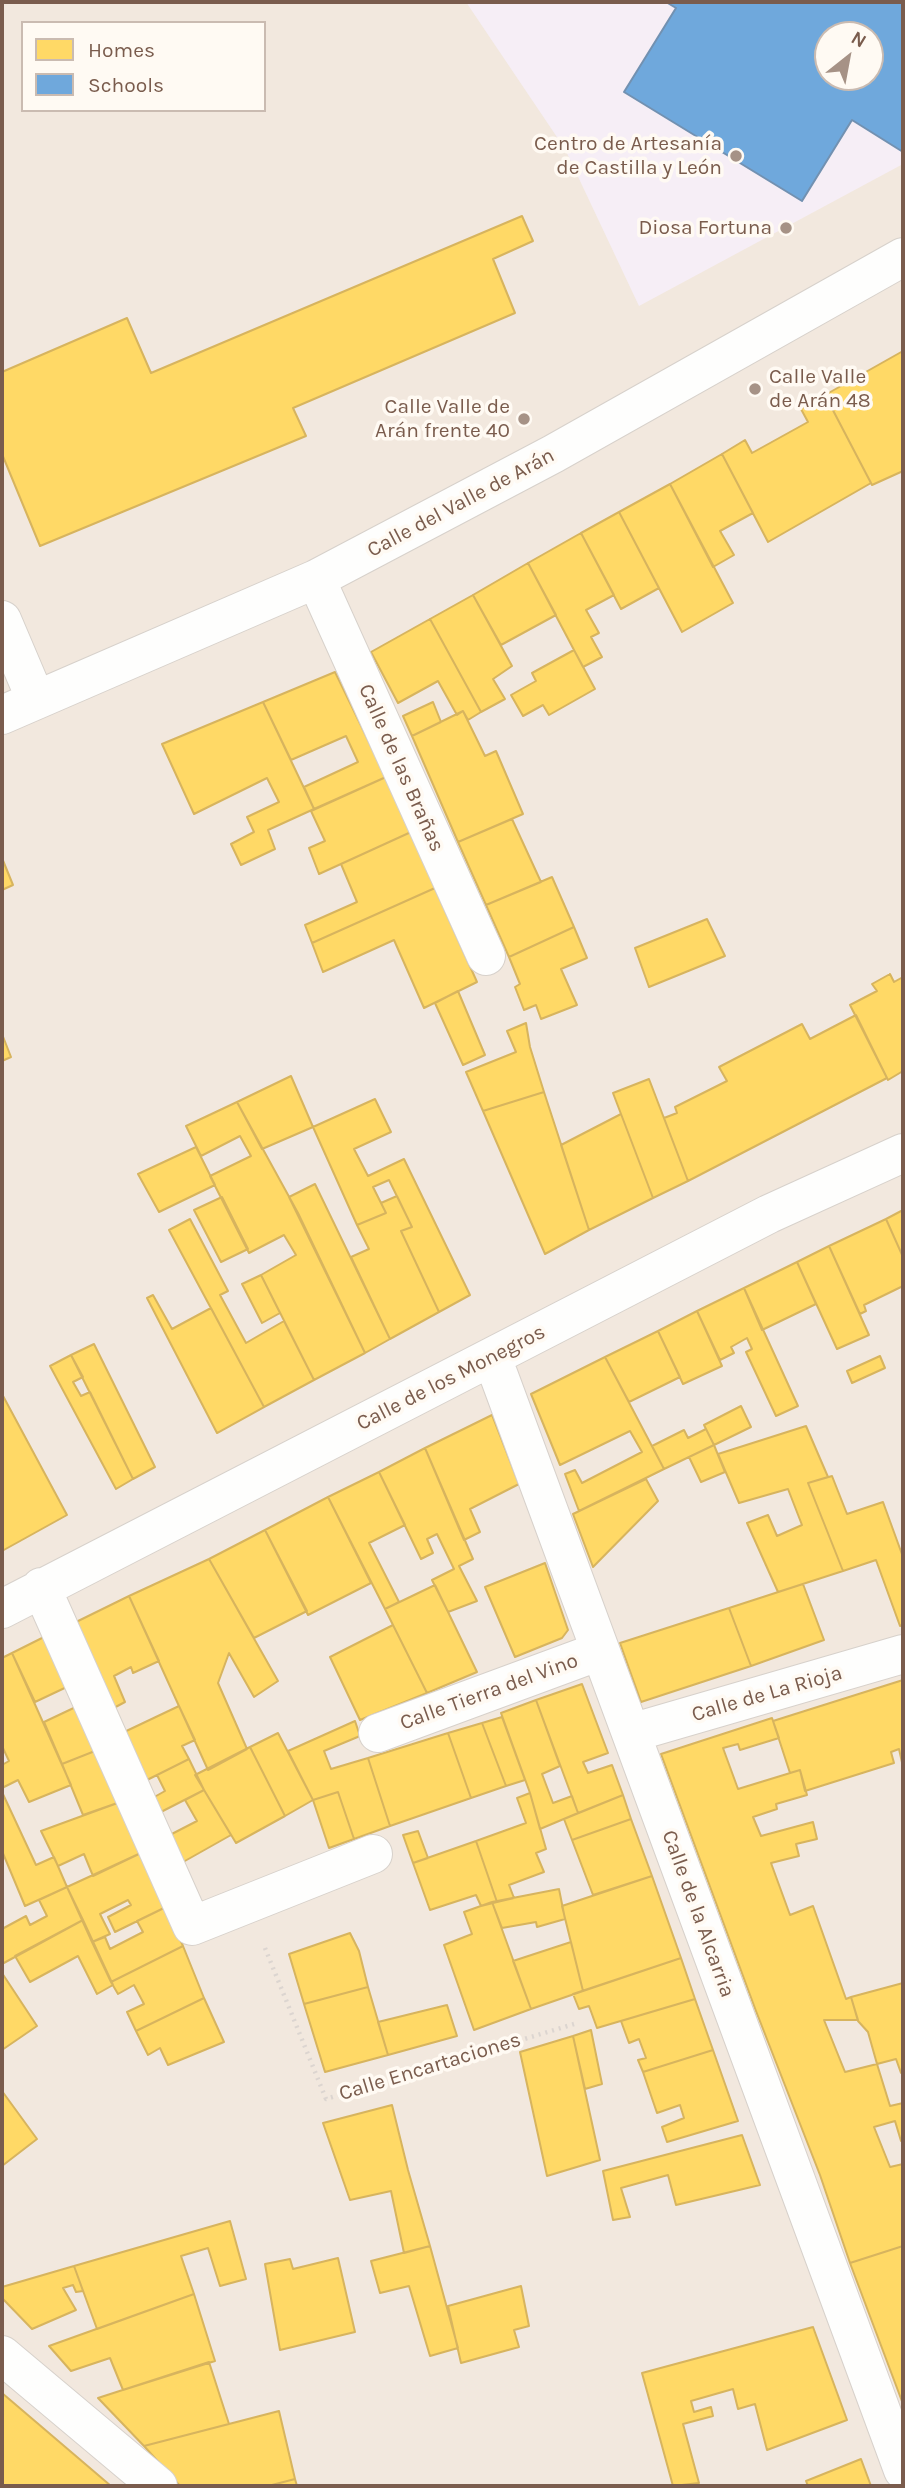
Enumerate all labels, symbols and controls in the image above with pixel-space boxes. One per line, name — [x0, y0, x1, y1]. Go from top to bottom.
legend — [21, 21, 266, 112]
north arrow — [814, 21, 884, 91]
text: N — [847, 27, 870, 53]
text: Homes — [88, 38, 155, 62]
text: Schools — [88, 73, 164, 97]
place label: Centro de Artesanía de Castilla y León — [534, 131, 722, 181]
marker: Centro de Artesanía de Castilla y León — [728, 148, 744, 164]
place label: Diosa Fortuna — [638, 215, 772, 241]
marker: Diosa Fortuna — [778, 220, 794, 236]
place label: Calle Valle de Arán 48 — [769, 364, 871, 414]
marker: Calle Valle de Arán 48 — [747, 381, 763, 397]
place label: Calle Valle de Arán frente 40 — [375, 394, 510, 444]
marker: Calle Valle de Arán frente 40 — [516, 411, 532, 427]
street label: Calle del Valle de Arán — [363, 443, 559, 563]
street label: Calle de las Brañas — [353, 680, 449, 856]
street label: Calle de los Monegros — [353, 1320, 549, 1436]
street label: Calle Tierra del Vino — [397, 1648, 581, 1736]
street label: Calle de La Rioja — [689, 1660, 845, 1728]
street label: Calle de la Alcarria — [656, 1827, 740, 2001]
street label: Calle Encartaciones — [336, 2027, 524, 2107]

